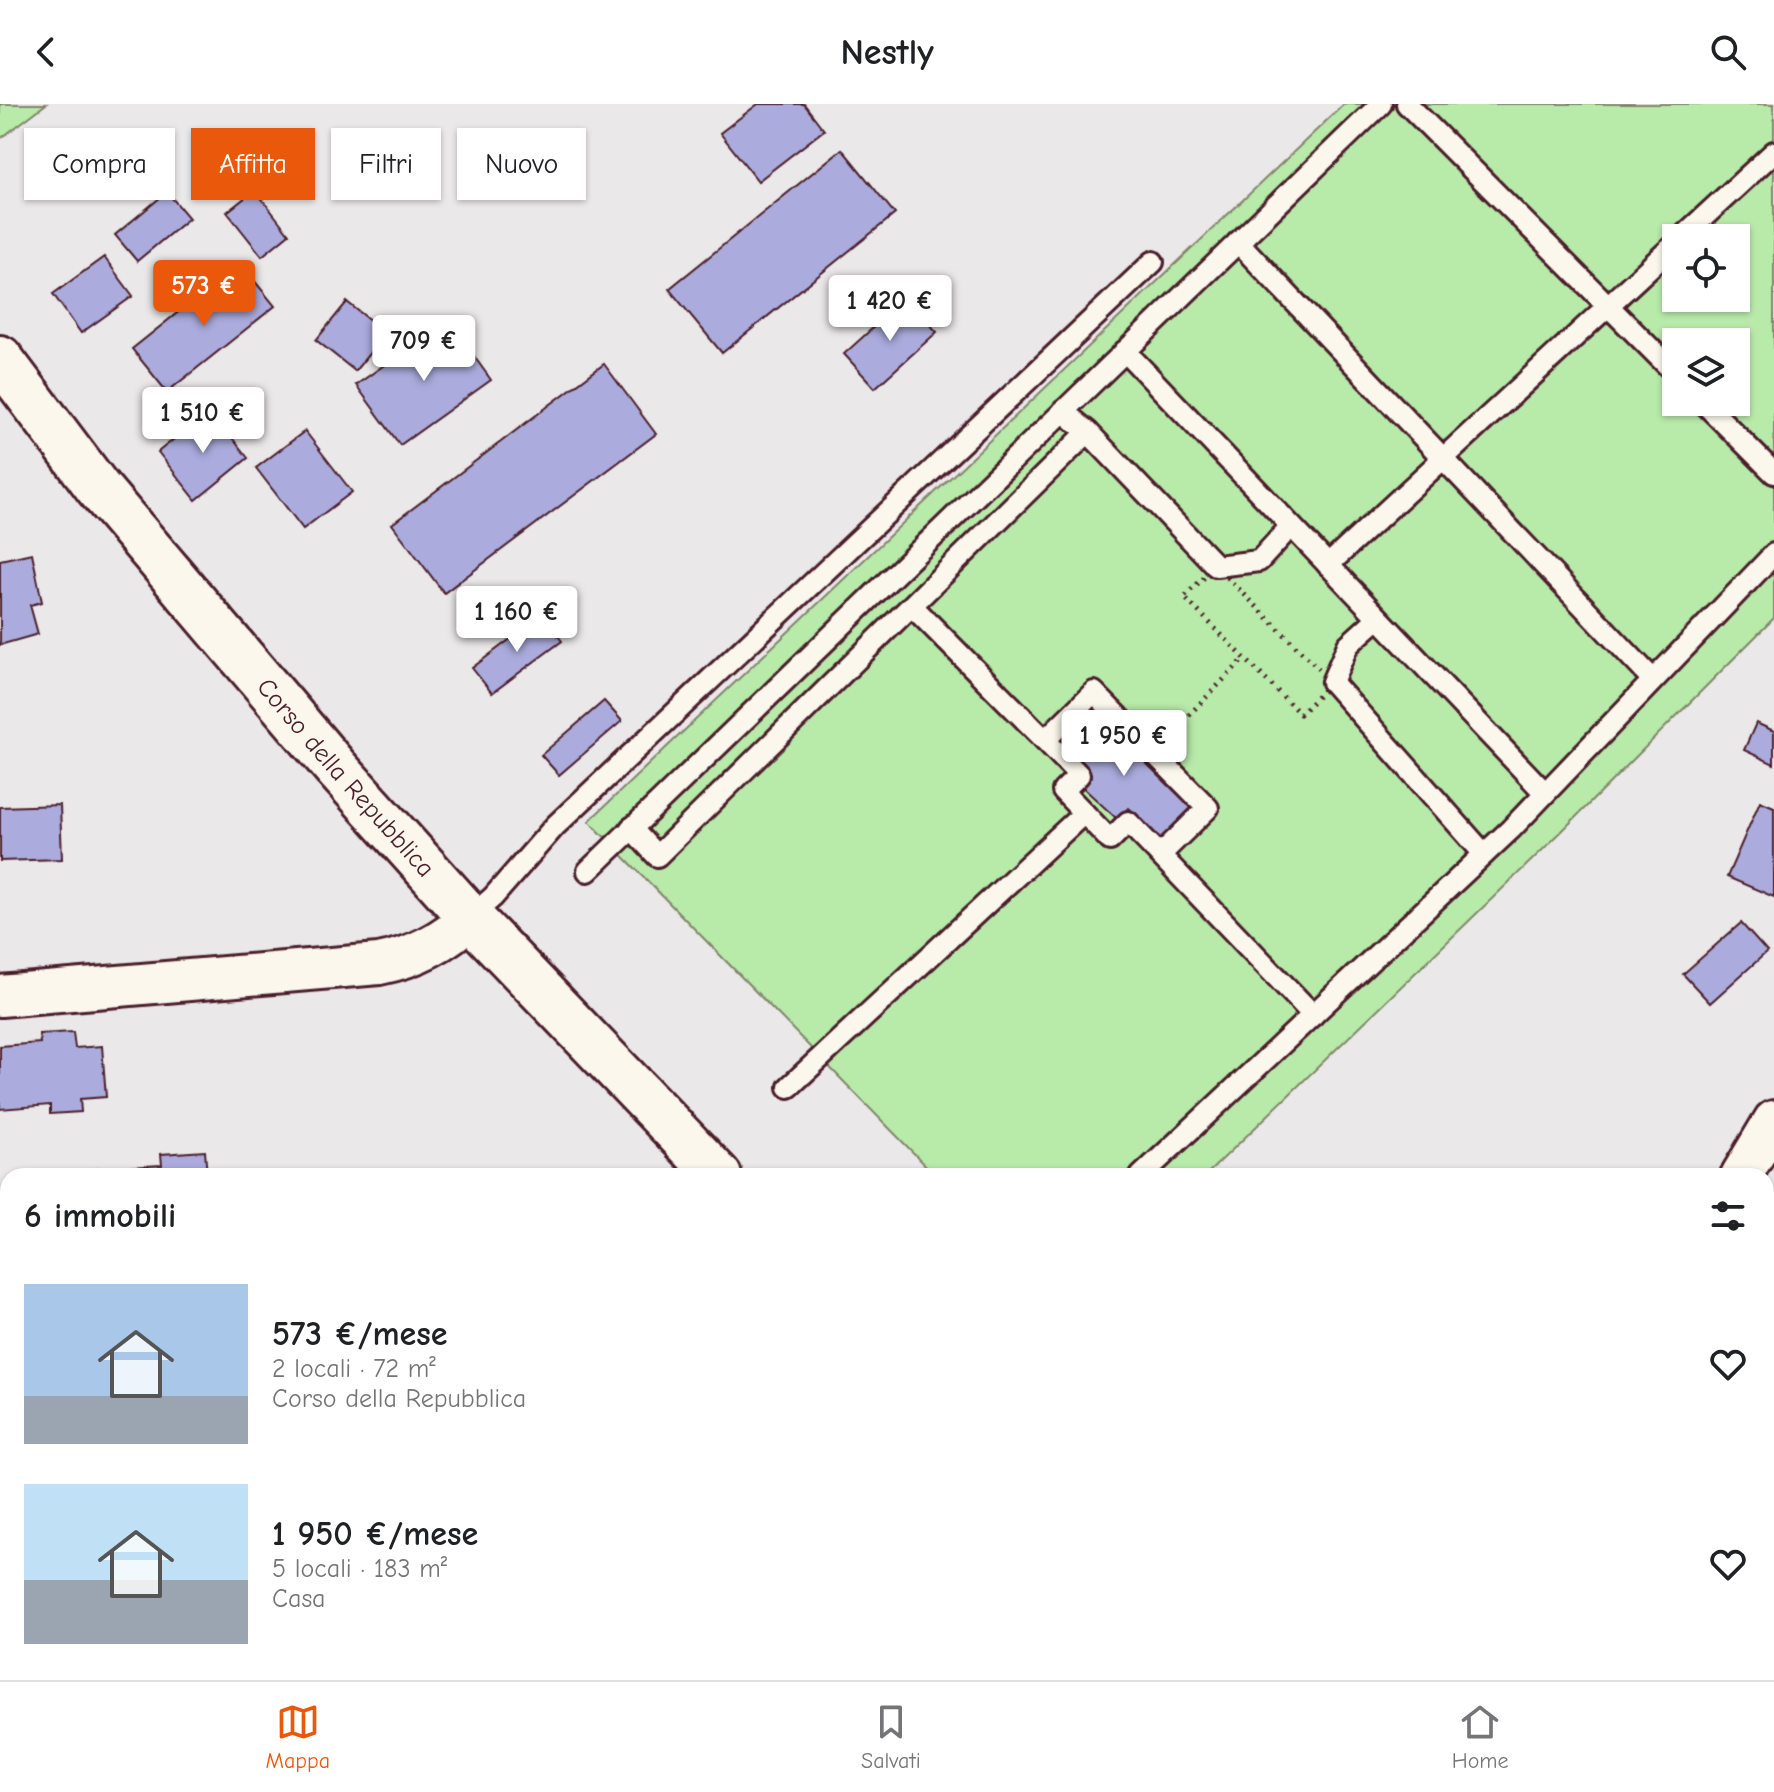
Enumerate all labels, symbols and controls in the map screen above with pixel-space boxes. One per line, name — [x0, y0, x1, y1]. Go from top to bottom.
icon: back — [24, 30, 68, 74]
icon: search — [1706, 30, 1750, 74]
text: Nestly — [840, 32, 934, 73]
chip: Compra — [24, 128, 175, 200]
chip: Affitta — [191, 128, 315, 200]
chip: Filtri — [331, 128, 441, 200]
chip: Nuovo — [457, 128, 586, 200]
map controls — [1662, 224, 1750, 416]
button: locate — [1662, 224, 1750, 312]
pin: 573 € — [148, 260, 260, 328]
text: 573 € — [171, 271, 237, 301]
pin: 1 420 € — [816, 275, 964, 343]
text: 1 420 € — [847, 286, 933, 316]
pin: 709 € — [368, 315, 480, 383]
text: 709 € — [390, 326, 458, 356]
button: layers — [1662, 328, 1750, 416]
pin: 1 510 € — [129, 387, 277, 455]
text: 1 510 € — [160, 398, 246, 428]
pin: 1 160 € — [443, 586, 591, 654]
text: 1 160 € — [474, 597, 560, 627]
street label: Corso della Repubblica — [250, 672, 441, 883]
pin: 1 950 € — [1050, 710, 1198, 778]
text: 1 950 € — [1080, 721, 1168, 751]
icon: filters — [1706, 1194, 1750, 1238]
text: 6 immobili — [24, 1196, 176, 1236]
text: 573 €/mese — [272, 1314, 447, 1354]
icon: home — [88, 1316, 184, 1412]
icon: heart — [1706, 1342, 1750, 1386]
text: 2 locali · 72 m² — [272, 1354, 436, 1384]
text: Corso della Repubblica — [272, 1384, 526, 1414]
text: 1 950 €/mese — [272, 1514, 478, 1554]
icon: home — [88, 1516, 184, 1612]
icon: heart — [1706, 1542, 1750, 1586]
text: 5 locali · 183 m² — [272, 1554, 447, 1584]
text: Casa — [272, 1584, 326, 1614]
tab: Mappa — [266, 1700, 330, 1774]
tab: Salvati — [861, 1700, 921, 1774]
tab: Home — [1452, 1700, 1509, 1774]

